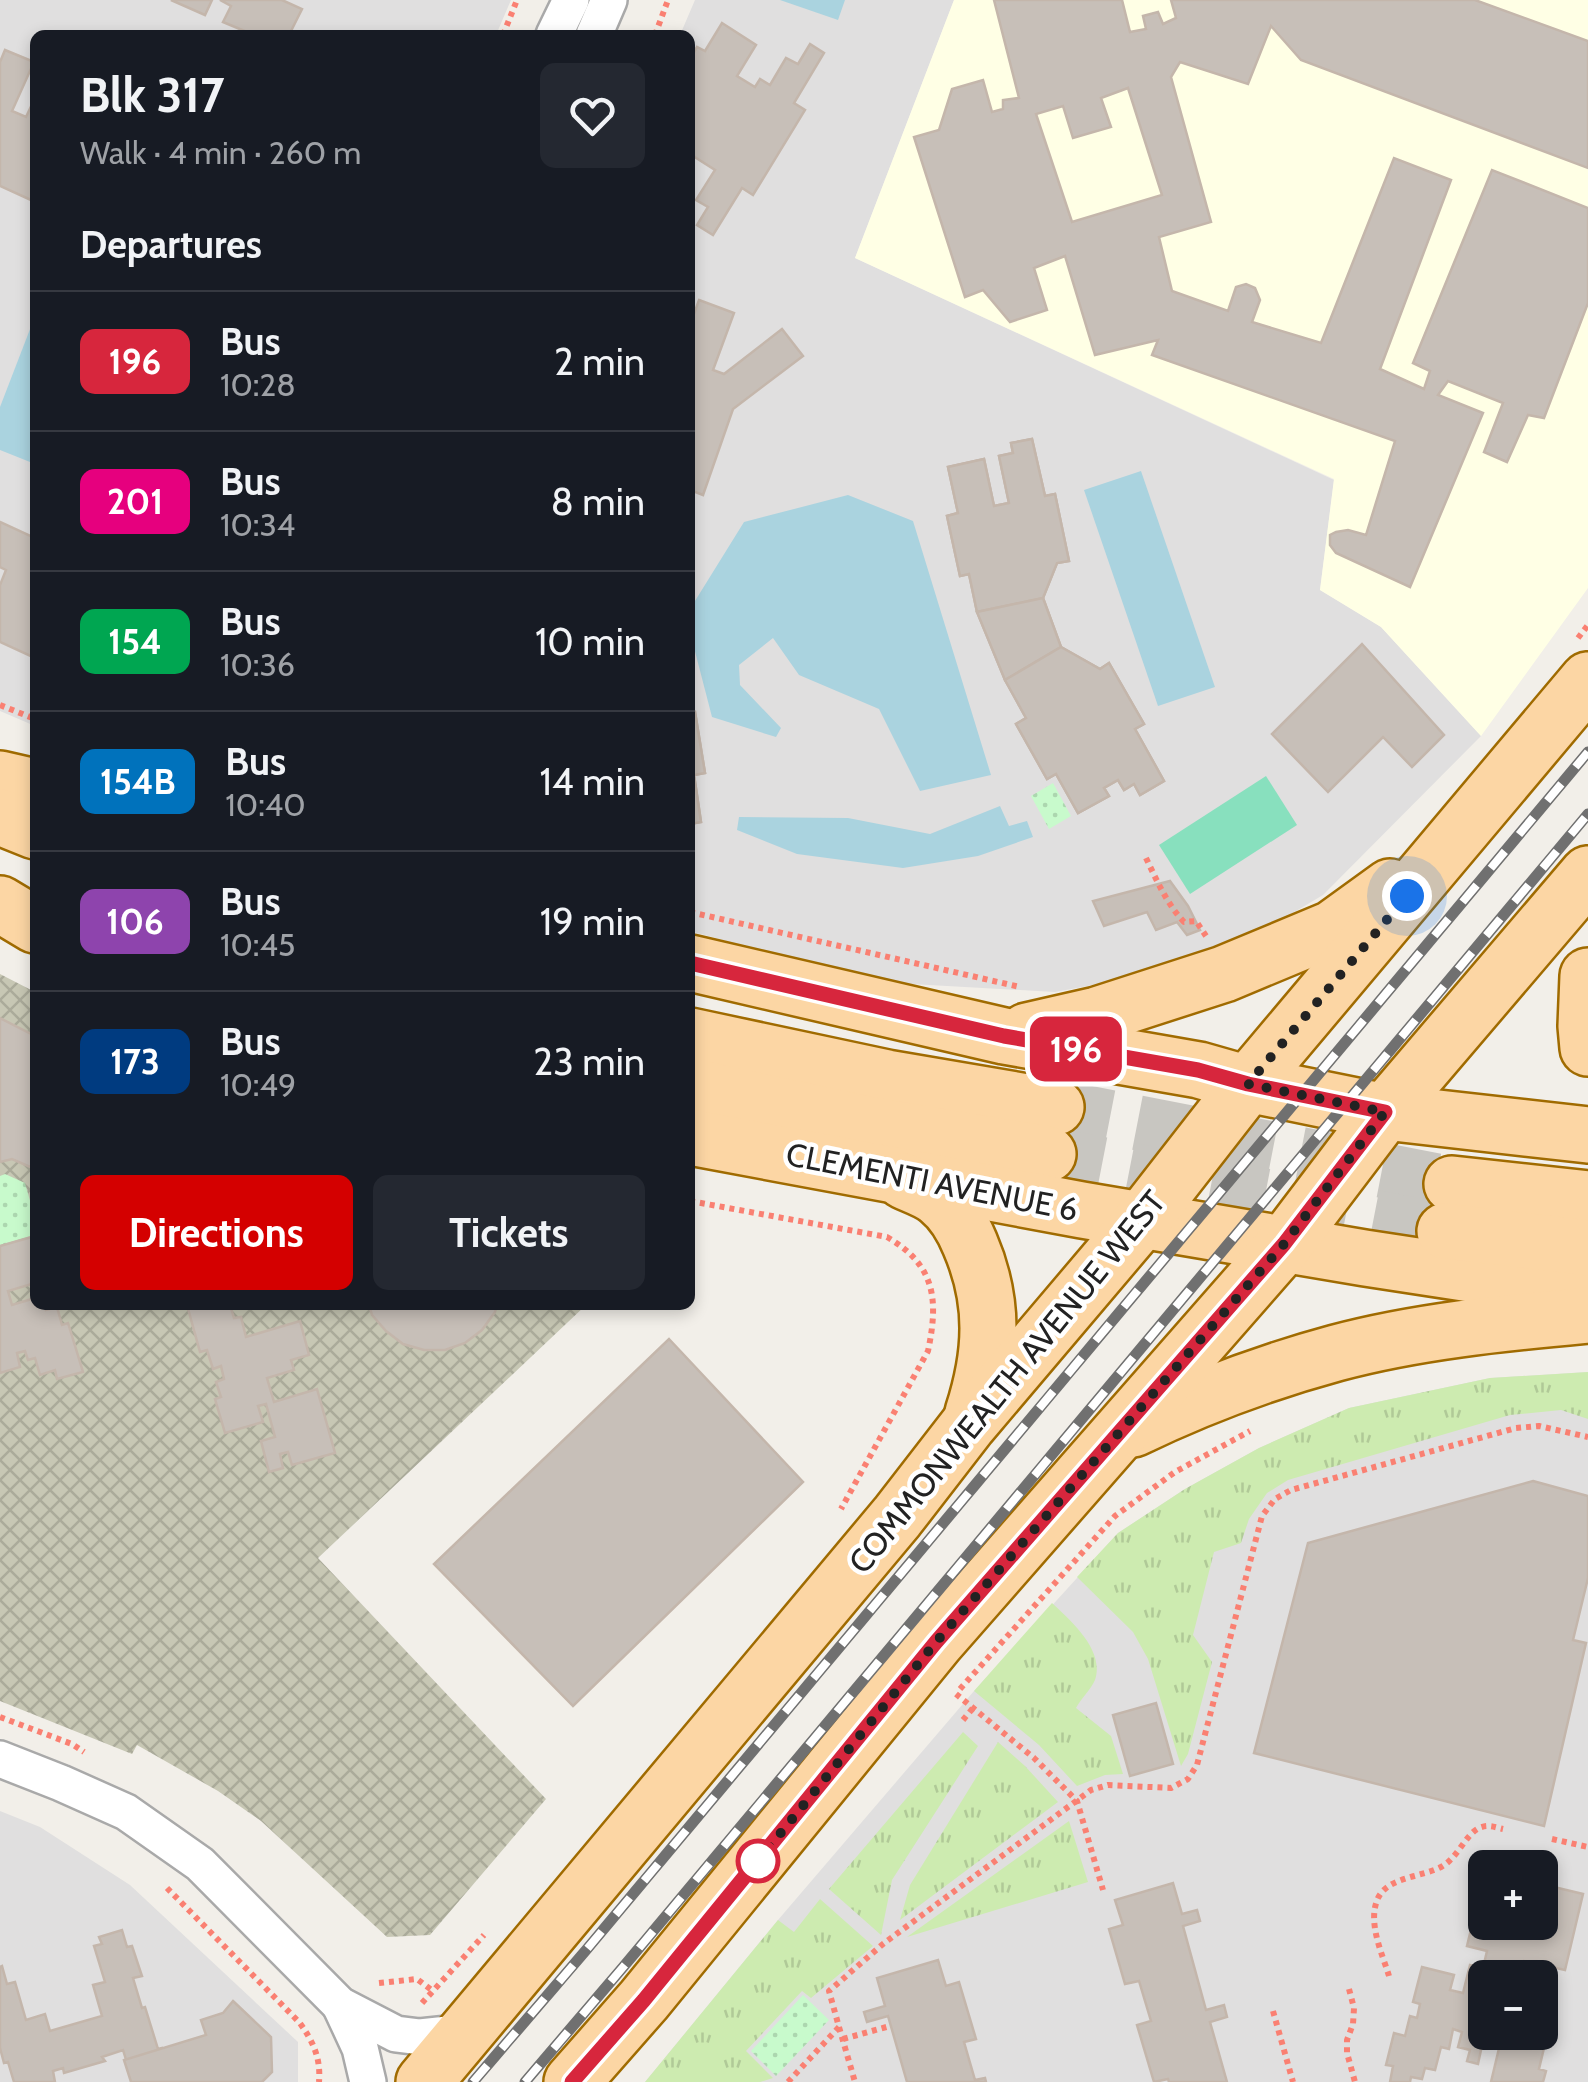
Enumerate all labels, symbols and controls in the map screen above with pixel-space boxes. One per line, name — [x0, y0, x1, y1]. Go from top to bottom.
button: heart — [540, 63, 645, 168]
text: Blk 317 — [80, 66, 225, 124]
text: Walk · 4 min · 260 m — [80, 133, 361, 172]
text: Departures — [80, 221, 262, 268]
text: Bus — [220, 318, 281, 365]
text: 2 min — [554, 338, 645, 385]
text: 196 — [109, 340, 161, 383]
text: 10:28 — [220, 365, 296, 404]
text: Bus — [220, 458, 281, 505]
text: 8 min — [551, 478, 645, 525]
text: 201 — [107, 480, 163, 523]
text: 10:34 — [220, 505, 295, 544]
text: Bus — [220, 598, 281, 645]
text: 10 min — [535, 618, 645, 665]
text: 154 — [108, 620, 162, 663]
text: 10:36 — [220, 645, 295, 684]
text: Bus — [225, 738, 286, 785]
text: 14 min — [539, 758, 645, 805]
text: 154B — [100, 760, 175, 803]
text: 10:40 — [225, 785, 306, 824]
your location — [1382, 871, 1432, 921]
text: Bus — [220, 878, 281, 925]
text: 19 min — [540, 898, 645, 945]
text: 106 — [106, 900, 164, 943]
text: 10:45 — [220, 925, 295, 964]
line badge: 196 — [1018, 1016, 1134, 1082]
text: Bus — [220, 1018, 281, 1065]
text: 196 — [1050, 1028, 1102, 1071]
text: 23 min — [533, 1038, 645, 1085]
text: 173 — [110, 1040, 160, 1083]
text: 10:49 — [220, 1065, 296, 1104]
street label: CLEMENTI AVENUE 6 — [783, 1134, 1081, 1229]
button: Directions — [80, 1175, 353, 1290]
button: Tickets — [373, 1175, 645, 1290]
street label: COMMONWEALTH AVENUE WEST — [840, 1183, 1173, 1581]
unlabelled marker — [737, 1840, 779, 1882]
map controls — [1468, 1850, 1558, 2050]
button: + — [1468, 1850, 1558, 1940]
button: − — [1468, 1960, 1558, 2050]

